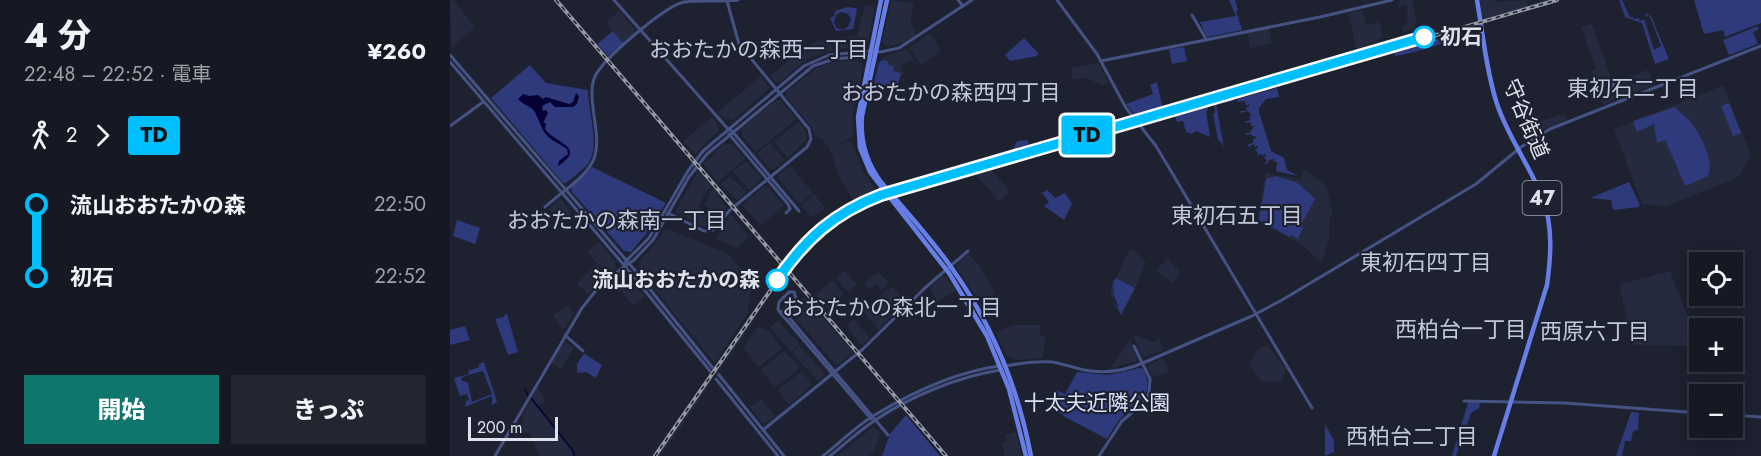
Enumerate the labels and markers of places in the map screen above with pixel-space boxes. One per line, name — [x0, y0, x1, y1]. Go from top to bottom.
place label: 初石 — [1440, 22, 1482, 52]
marker: 初石 — [1413, 26, 1435, 48]
place label: 流山おおたかの森 — [592, 265, 760, 295]
marker: 流山おおたかの森 — [766, 269, 788, 291]

